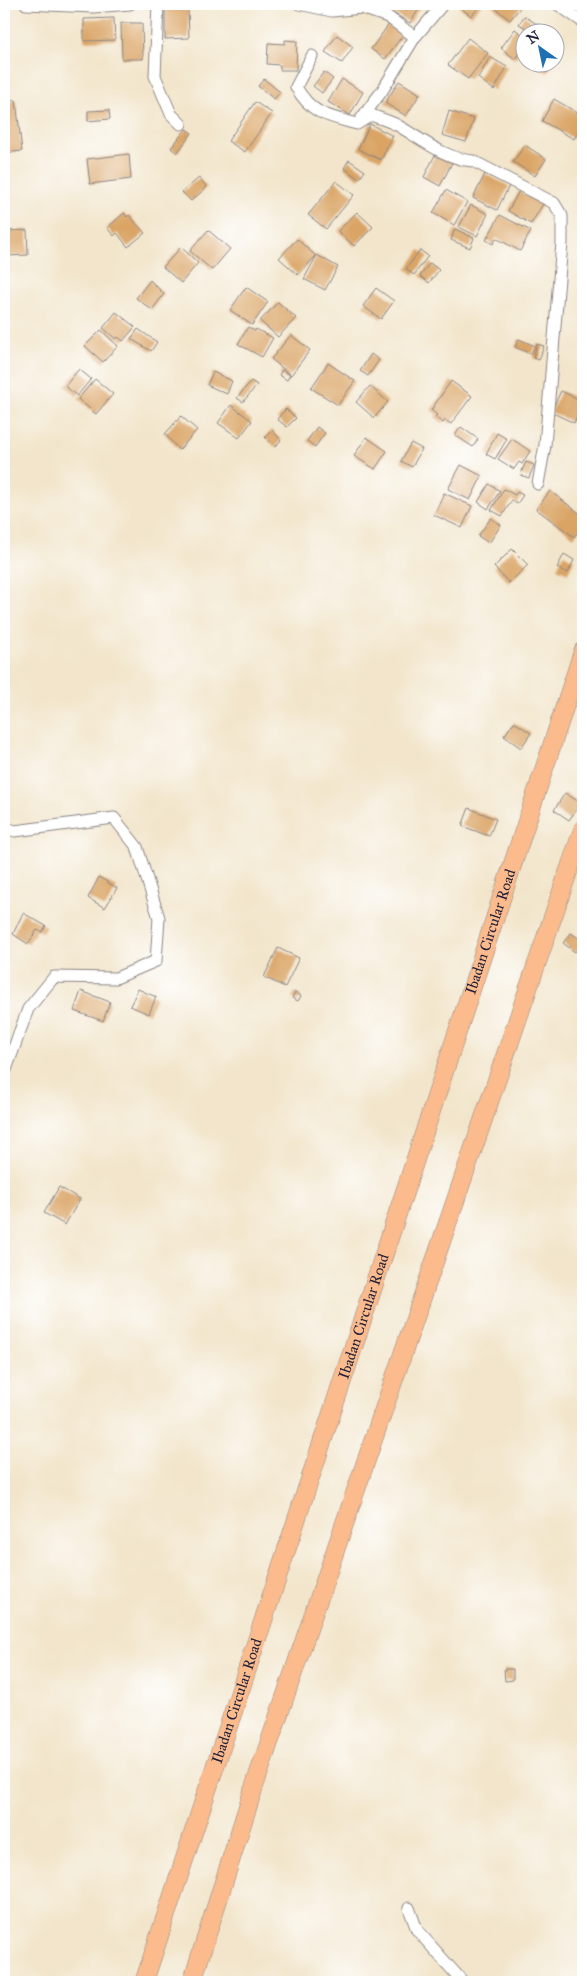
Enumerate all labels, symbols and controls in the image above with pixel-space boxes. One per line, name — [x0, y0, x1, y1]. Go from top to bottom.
north arrow — [514, 22, 564, 72]
text: N — [524, 27, 543, 48]
street label: Ibadan Circular Road — [461, 866, 520, 997]
street label: Ibadan Circular Road — [335, 1251, 393, 1381]
street label: Ibadan Circular Road — [208, 1636, 266, 1766]

